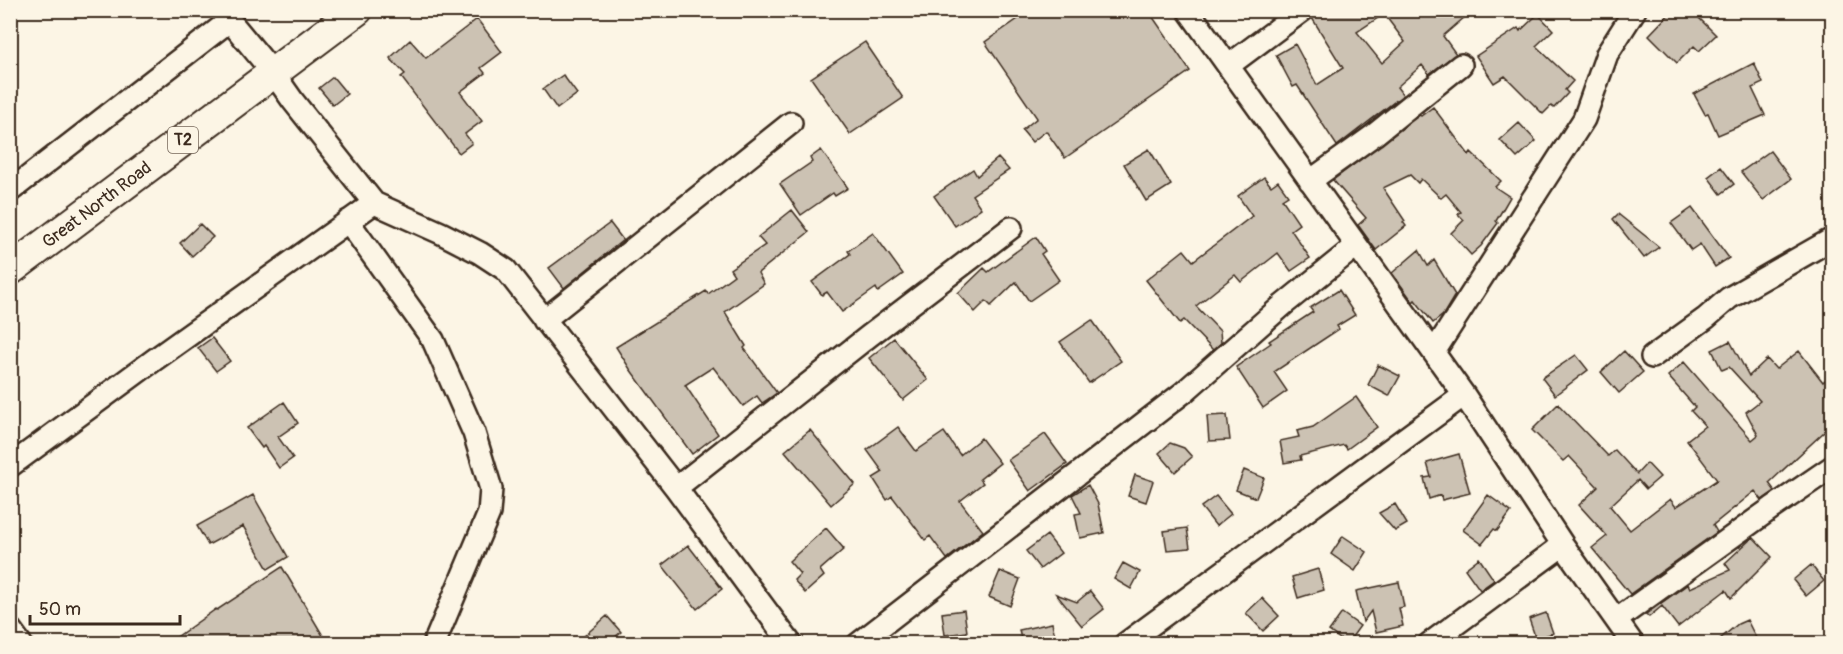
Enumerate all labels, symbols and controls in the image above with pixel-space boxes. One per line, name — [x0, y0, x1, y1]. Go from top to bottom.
road number: T2 — [168, 127, 198, 153]
street label: Great North Road — [38, 156, 156, 254]
scale bar — [30, 588, 180, 626]
text: 50 m — [39, 598, 81, 621]

